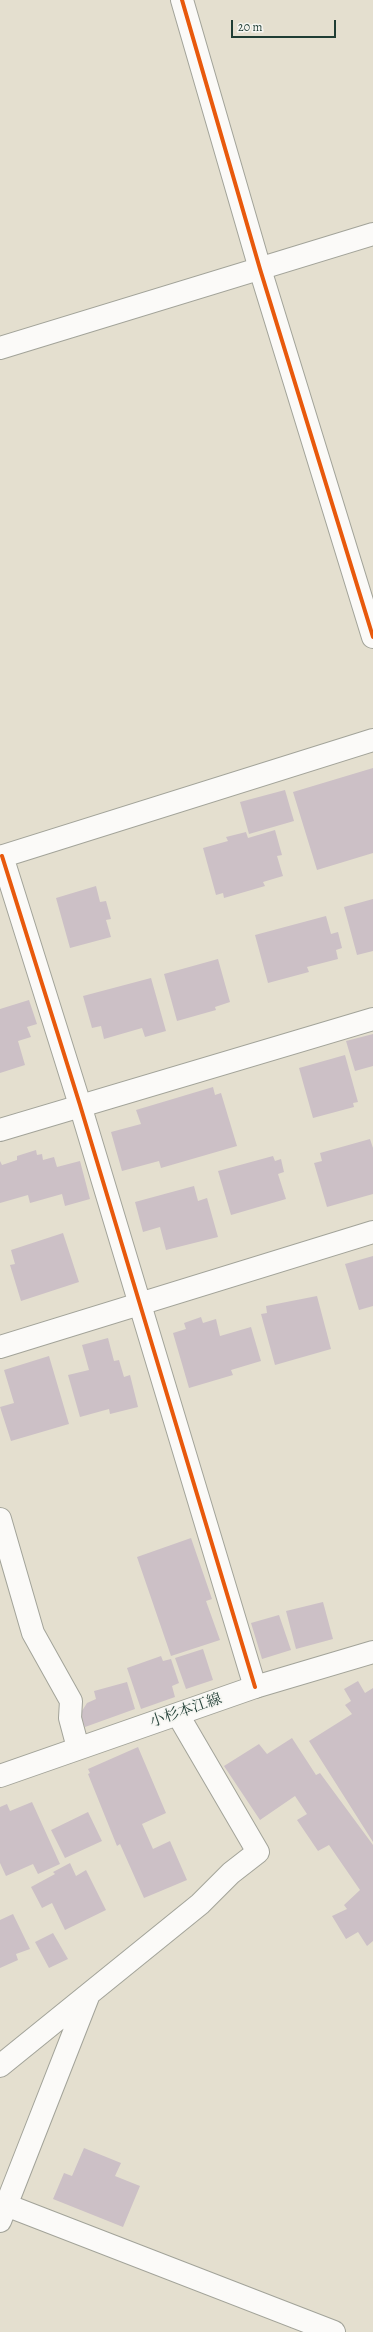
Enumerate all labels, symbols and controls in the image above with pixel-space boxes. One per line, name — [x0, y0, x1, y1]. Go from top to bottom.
scale bar — [233, 12, 338, 38]
text: 20 m — [238, 19, 262, 35]
street label: 小杉本江線 — [148, 1690, 224, 1732]

